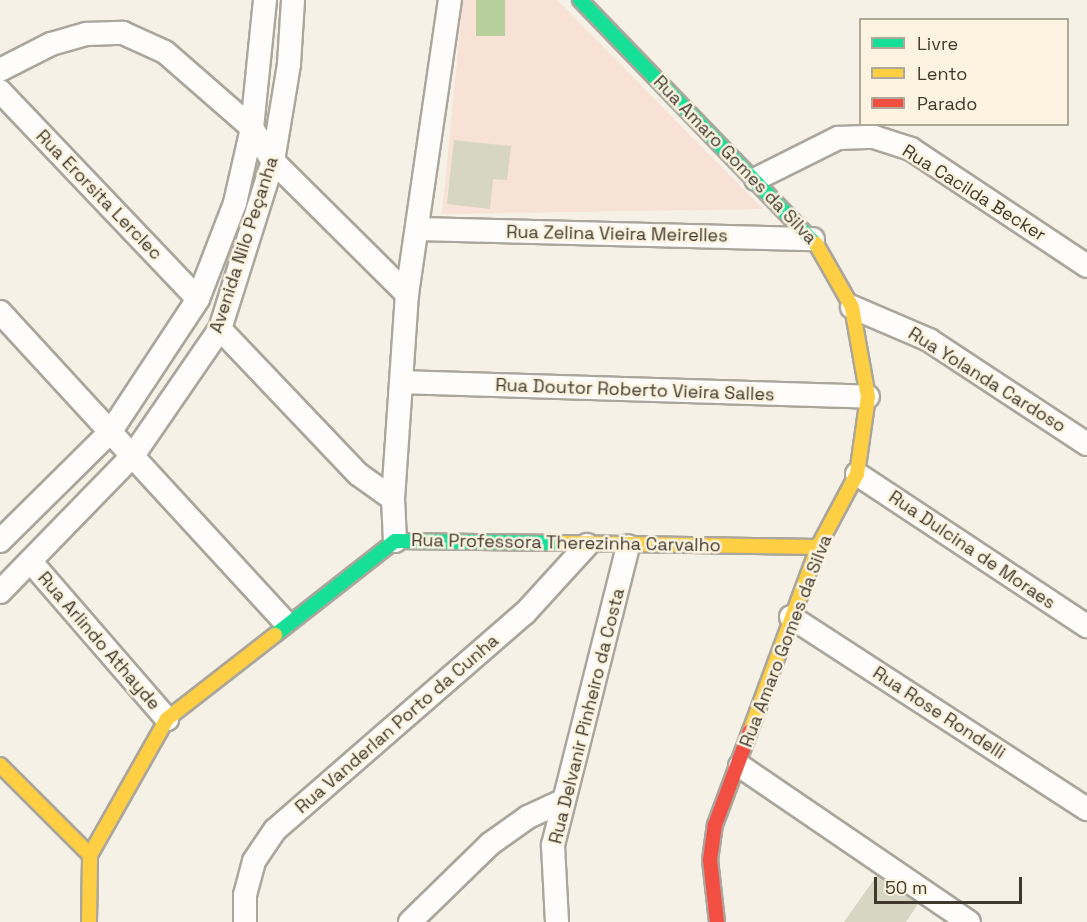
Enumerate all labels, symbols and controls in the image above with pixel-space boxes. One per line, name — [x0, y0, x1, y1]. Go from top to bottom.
legend — [859, 18, 1069, 126]
text: Livre — [917, 32, 958, 55]
text: Lento — [917, 62, 967, 85]
street label: Rua Amaro Gomes da Silva — [649, 71, 821, 249]
text: Parado — [917, 92, 977, 115]
street label: Rua Erorsita Lerclec — [31, 126, 167, 264]
street label: Rua Cacilda Becker — [898, 140, 1050, 246]
street label: Avenida Nilo Peçanha — [205, 154, 283, 336]
street label: Rua Zelina Vieira Meirelles — [506, 221, 728, 247]
street label: Rua Yolanda Cardoso — [904, 323, 1070, 437]
street label: Rua Doutor Roberto Vieira Salles — [495, 374, 775, 406]
street label: Rua Dulcina de Moraes — [885, 486, 1059, 614]
street label: Rua Professora Therezinha Carvalho — [411, 529, 721, 557]
street label: Rua Amaro Gomes da Silva — [735, 532, 837, 750]
street label: Rua Arlindo Athayde — [33, 567, 165, 715]
street label: Rua Delvanir Pinheiro da Costa — [545, 586, 629, 846]
street label: Rua Vanderlan Porto da Cunha — [291, 630, 503, 818]
street label: Rua Rose Rondelli — [869, 662, 1009, 764]
scale bar — [877, 865, 1026, 903]
text: 50 m — [885, 876, 927, 899]

